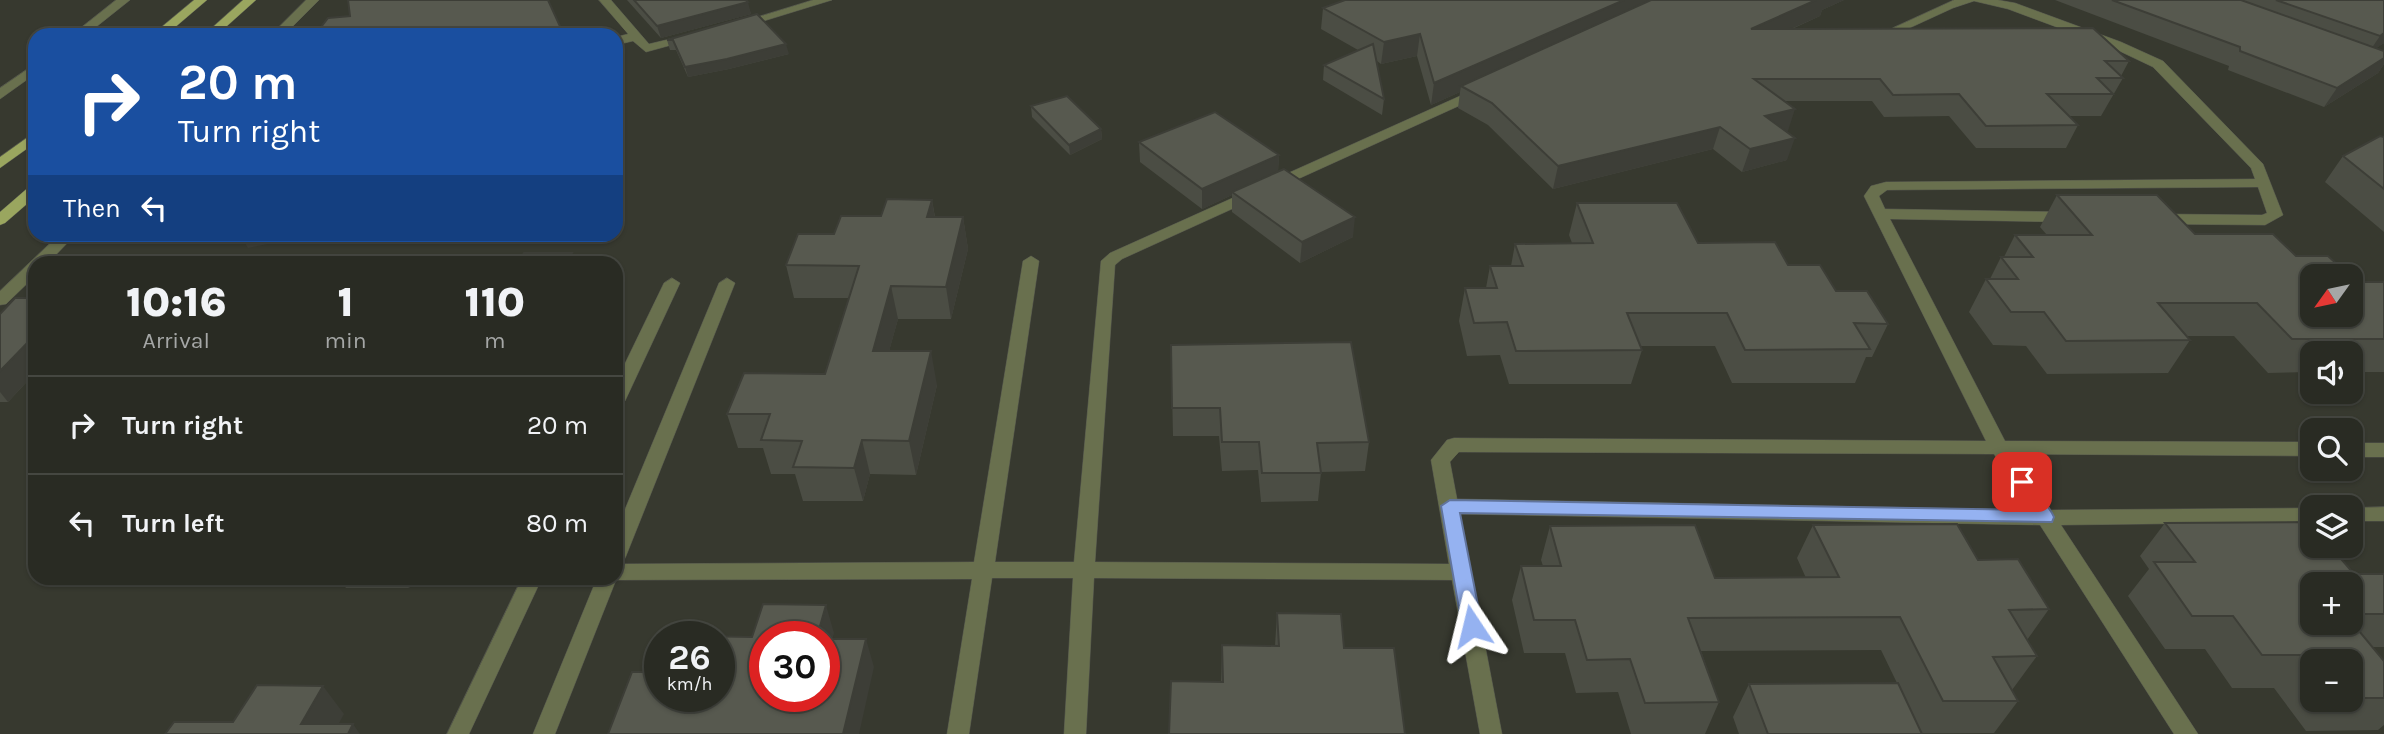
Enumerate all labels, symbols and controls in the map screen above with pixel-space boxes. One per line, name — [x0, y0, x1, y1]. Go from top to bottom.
text: 20 m — [178, 54, 298, 111]
icon: right — [63, 56, 154, 147]
text: Turn right — [178, 113, 320, 150]
icon: left — [135, 189, 173, 227]
text: Then — [63, 193, 121, 224]
north arrow — [2300, 264, 2362, 327]
map controls — [2300, 264, 2363, 712]
text: 10:16 — [126, 277, 226, 327]
text: 1 — [337, 277, 354, 327]
text: 110 — [465, 277, 525, 327]
text: Arrival — [143, 327, 210, 354]
text: min — [324, 327, 367, 354]
text: m — [484, 327, 506, 354]
button: sound — [2300, 341, 2363, 404]
icon: right — [63, 406, 101, 444]
text: Turn right — [122, 410, 243, 441]
text: 20 m — [527, 410, 588, 441]
button: search — [2300, 418, 2363, 481]
pin — [1992, 452, 2052, 512]
icon: arrive — [2003, 463, 2041, 501]
button: layers — [2300, 495, 2363, 558]
icon: left — [63, 504, 101, 542]
text: Turn left — [122, 508, 224, 539]
text: 80 m — [526, 508, 588, 539]
button: + — [2300, 572, 2363, 635]
position arrow — [1435, 589, 1509, 663]
speed limit sign: 30 — [749, 621, 840, 712]
text: 26 — [668, 637, 711, 678]
button: − — [2300, 649, 2363, 712]
text: km/h — [667, 673, 712, 695]

